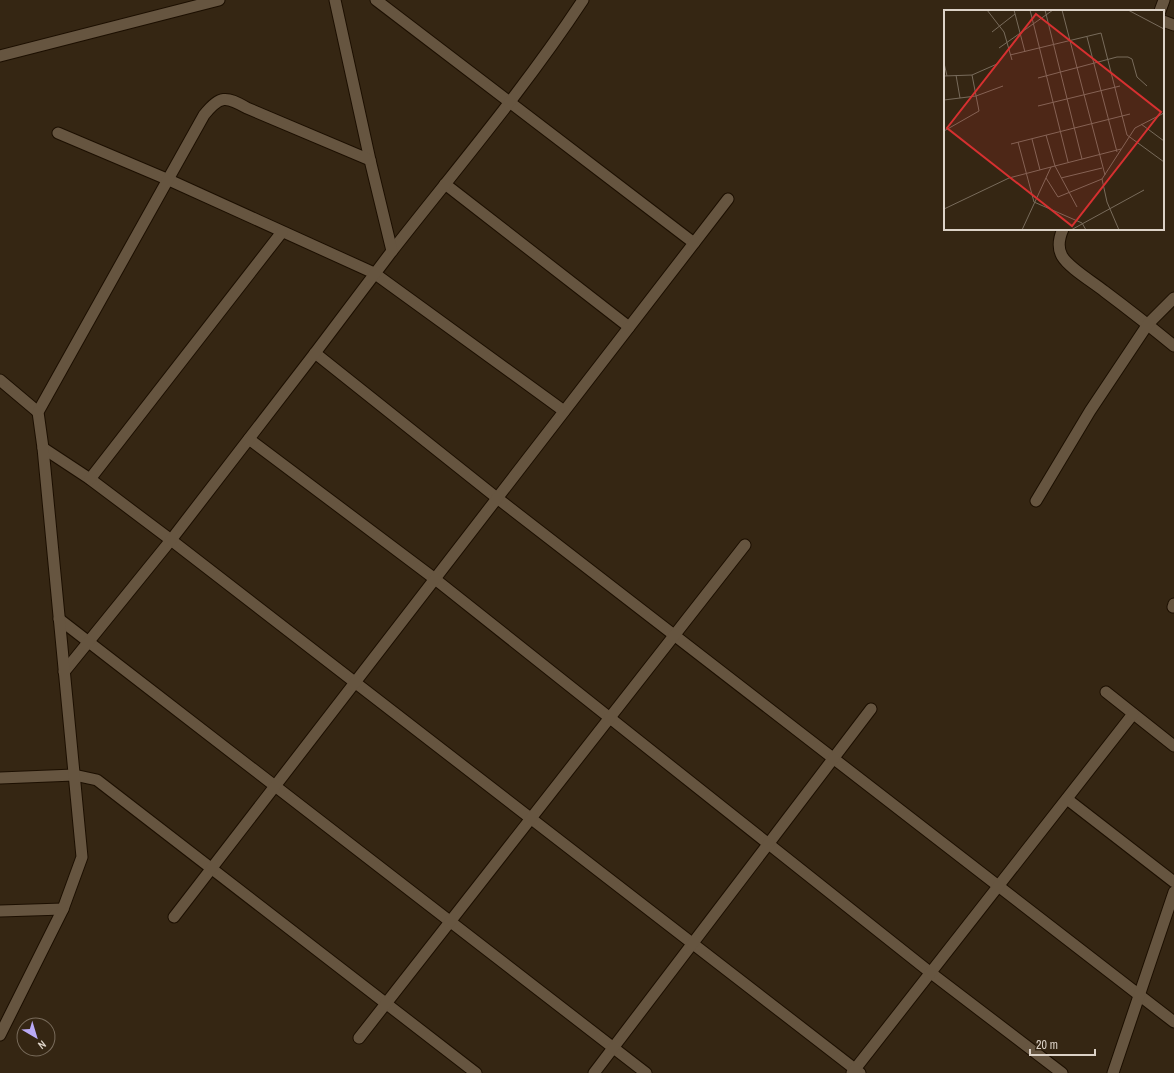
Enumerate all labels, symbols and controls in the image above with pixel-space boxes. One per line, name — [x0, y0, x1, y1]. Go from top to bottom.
inset map — [944, 10, 1164, 230]
north arrow — [16, 1017, 56, 1057]
scale bar — [1030, 1031, 1095, 1057]
text: N — [35, 1037, 49, 1052]
text: 20 m — [1036, 1037, 1058, 1053]

